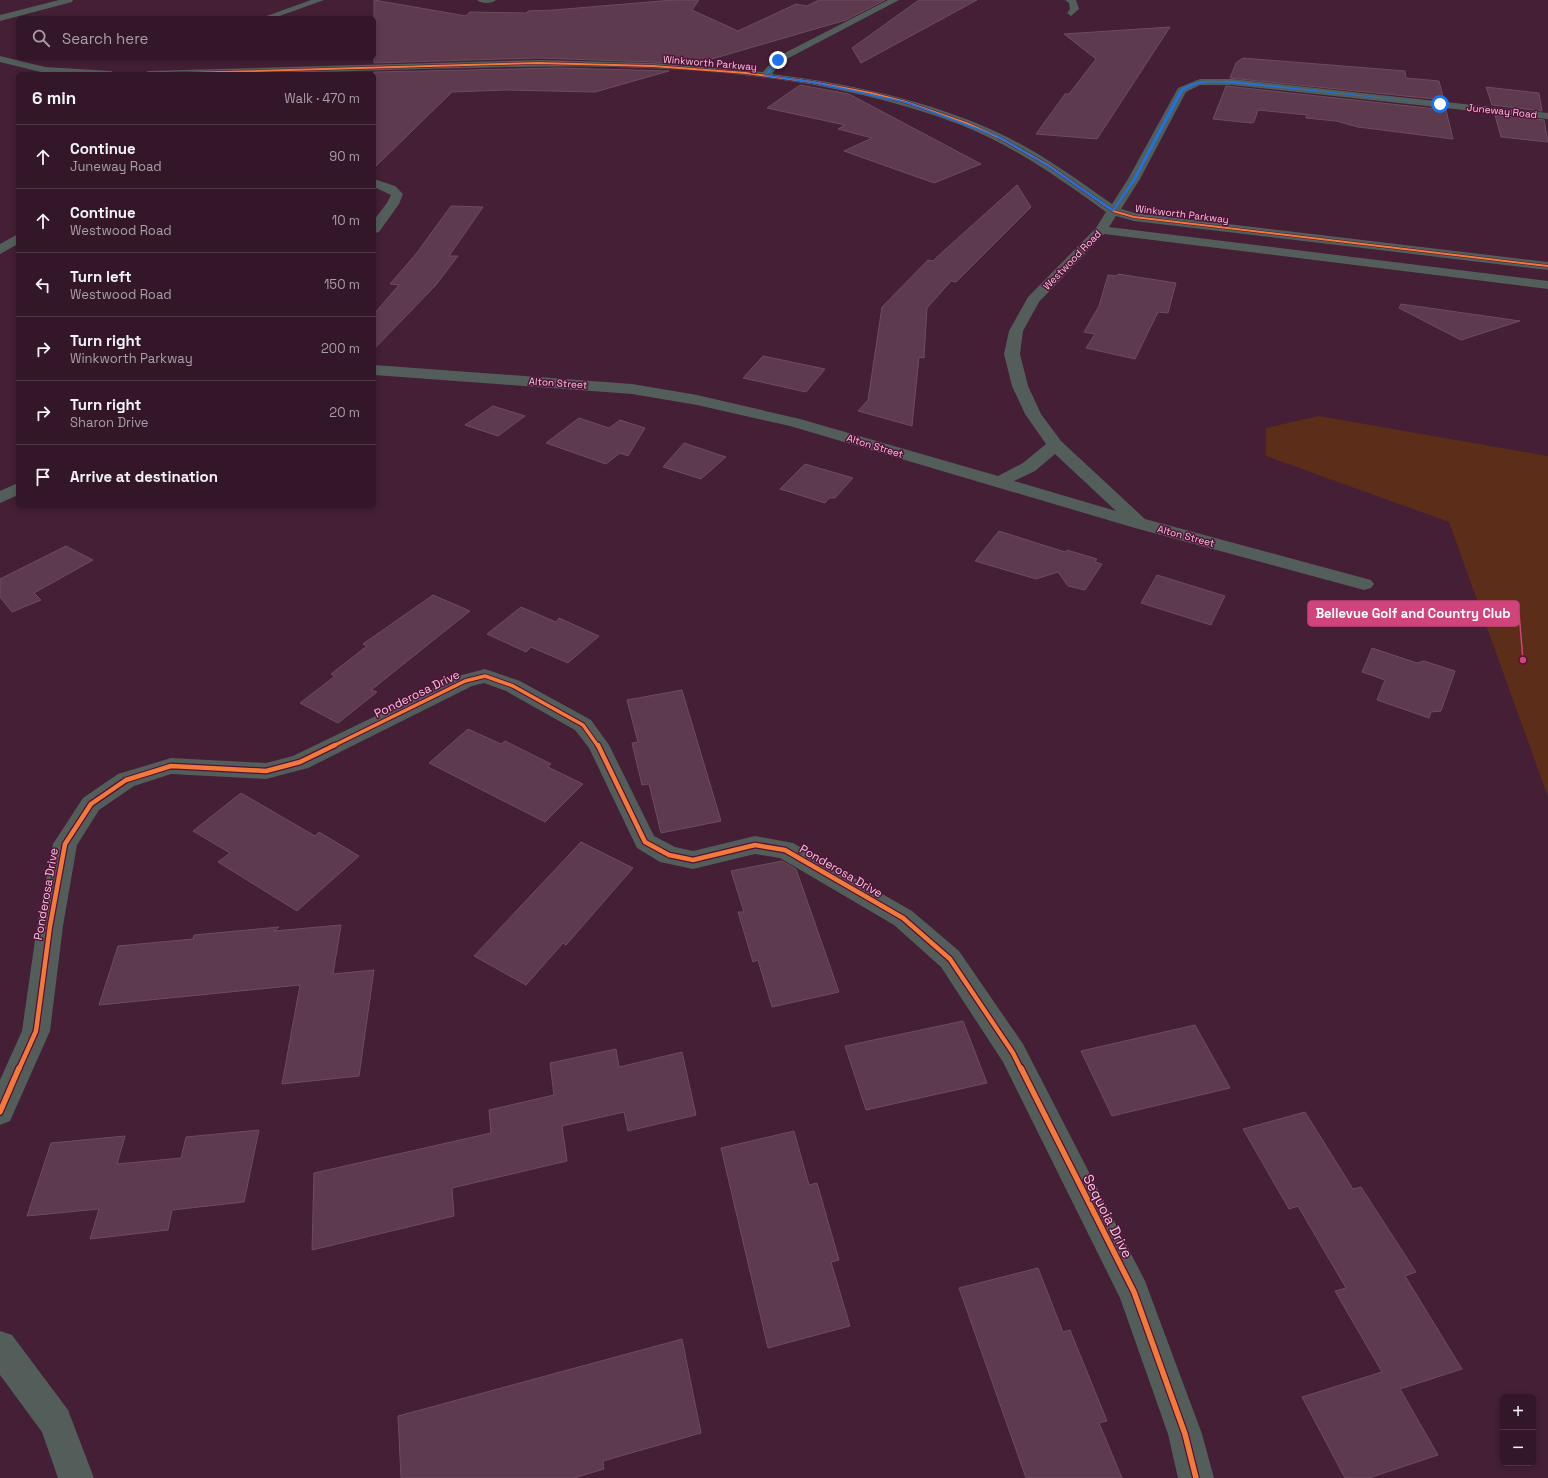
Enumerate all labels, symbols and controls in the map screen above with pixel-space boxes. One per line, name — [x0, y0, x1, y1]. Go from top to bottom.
search box — [16, 16, 376, 60]
icon: search — [30, 27, 52, 49]
text: Search here — [62, 29, 148, 48]
route end — [769, 51, 787, 69]
street label: Winkworth Parkway — [662, 52, 758, 74]
text: 6 min — [32, 87, 76, 109]
text: Walk · 470 m — [284, 90, 360, 107]
route start — [1431, 95, 1449, 113]
street label: Juneway Road — [1466, 101, 1538, 121]
text: Continue — [70, 139, 136, 158]
icon: ahead — [32, 146, 54, 168]
text: 90 m — [329, 148, 360, 165]
text: Juneway Road — [70, 158, 162, 175]
street label: Winkworth Parkway — [1134, 202, 1230, 226]
text: Continue — [70, 203, 136, 222]
icon: ahead — [32, 210, 54, 232]
text: 10 m — [332, 212, 360, 229]
text: Westwood Road — [70, 222, 172, 239]
street label: Westwood Road — [1040, 227, 1104, 293]
text: Turn left — [70, 267, 132, 286]
icon: left — [32, 274, 54, 296]
text: 150 m — [324, 276, 360, 293]
text: Westwood Road — [70, 286, 172, 303]
text: Turn right — [70, 331, 141, 350]
icon: right — [32, 338, 54, 360]
text: 200 m — [321, 340, 360, 357]
text: Winkworth Parkway — [70, 350, 193, 367]
street label: Alton Street — [528, 374, 588, 392]
text: Turn right — [70, 395, 141, 414]
icon: right — [32, 402, 54, 424]
text: 20 m — [329, 404, 360, 421]
text: Sharon Drive — [70, 414, 149, 431]
street label: Alton Street — [845, 431, 905, 461]
icon: arrive — [32, 466, 54, 488]
text: Arrive at destination — [70, 467, 218, 486]
street label: Alton Street — [1156, 522, 1216, 550]
callout: Bellevue Golf and Country Club — [1308, 601, 1519, 626]
text: Bellevue Golf and Country Club — [1315, 605, 1511, 622]
street label: Ponderosa Drive — [372, 666, 462, 722]
street label: Ponderosa Drive — [797, 841, 885, 901]
street label: Ponderosa Drive — [30, 847, 62, 941]
street label: Sequoia Drive — [1079, 1171, 1137, 1261]
map controls — [1500, 1394, 1536, 1466]
button: + — [1500, 1394, 1536, 1430]
button: − — [1500, 1430, 1536, 1466]

